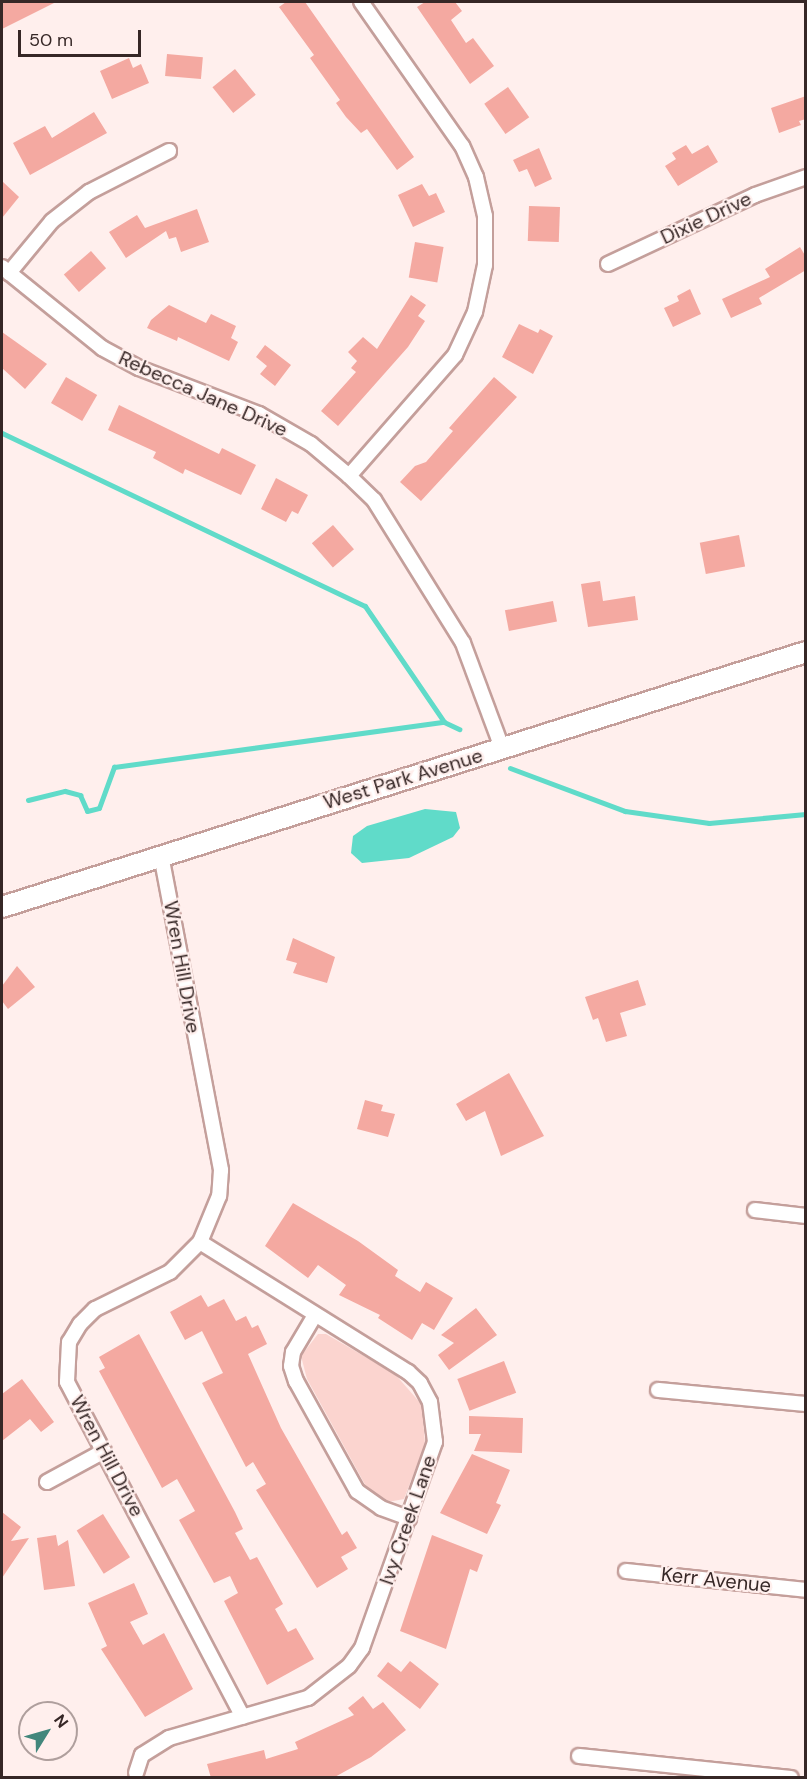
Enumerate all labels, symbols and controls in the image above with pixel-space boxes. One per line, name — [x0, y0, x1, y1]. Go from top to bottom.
scale bar — [21, 18, 144, 56]
text: 50 m — [29, 28, 73, 52]
street label: Dixie Drive — [657, 187, 755, 249]
street label: Rebecca Jane Drive — [115, 346, 291, 442]
street label: West Park Avenue — [320, 743, 486, 815]
street label: Wren Hill Drive — [159, 899, 205, 1035]
street label: Wren Hill Drive — [65, 1391, 149, 1521]
street label: Ivy Creek Lane — [375, 1452, 441, 1588]
street label: Kerr Avenue — [660, 1562, 772, 1598]
north arrow — [18, 1701, 78, 1761]
text: N — [49, 1710, 73, 1732]

